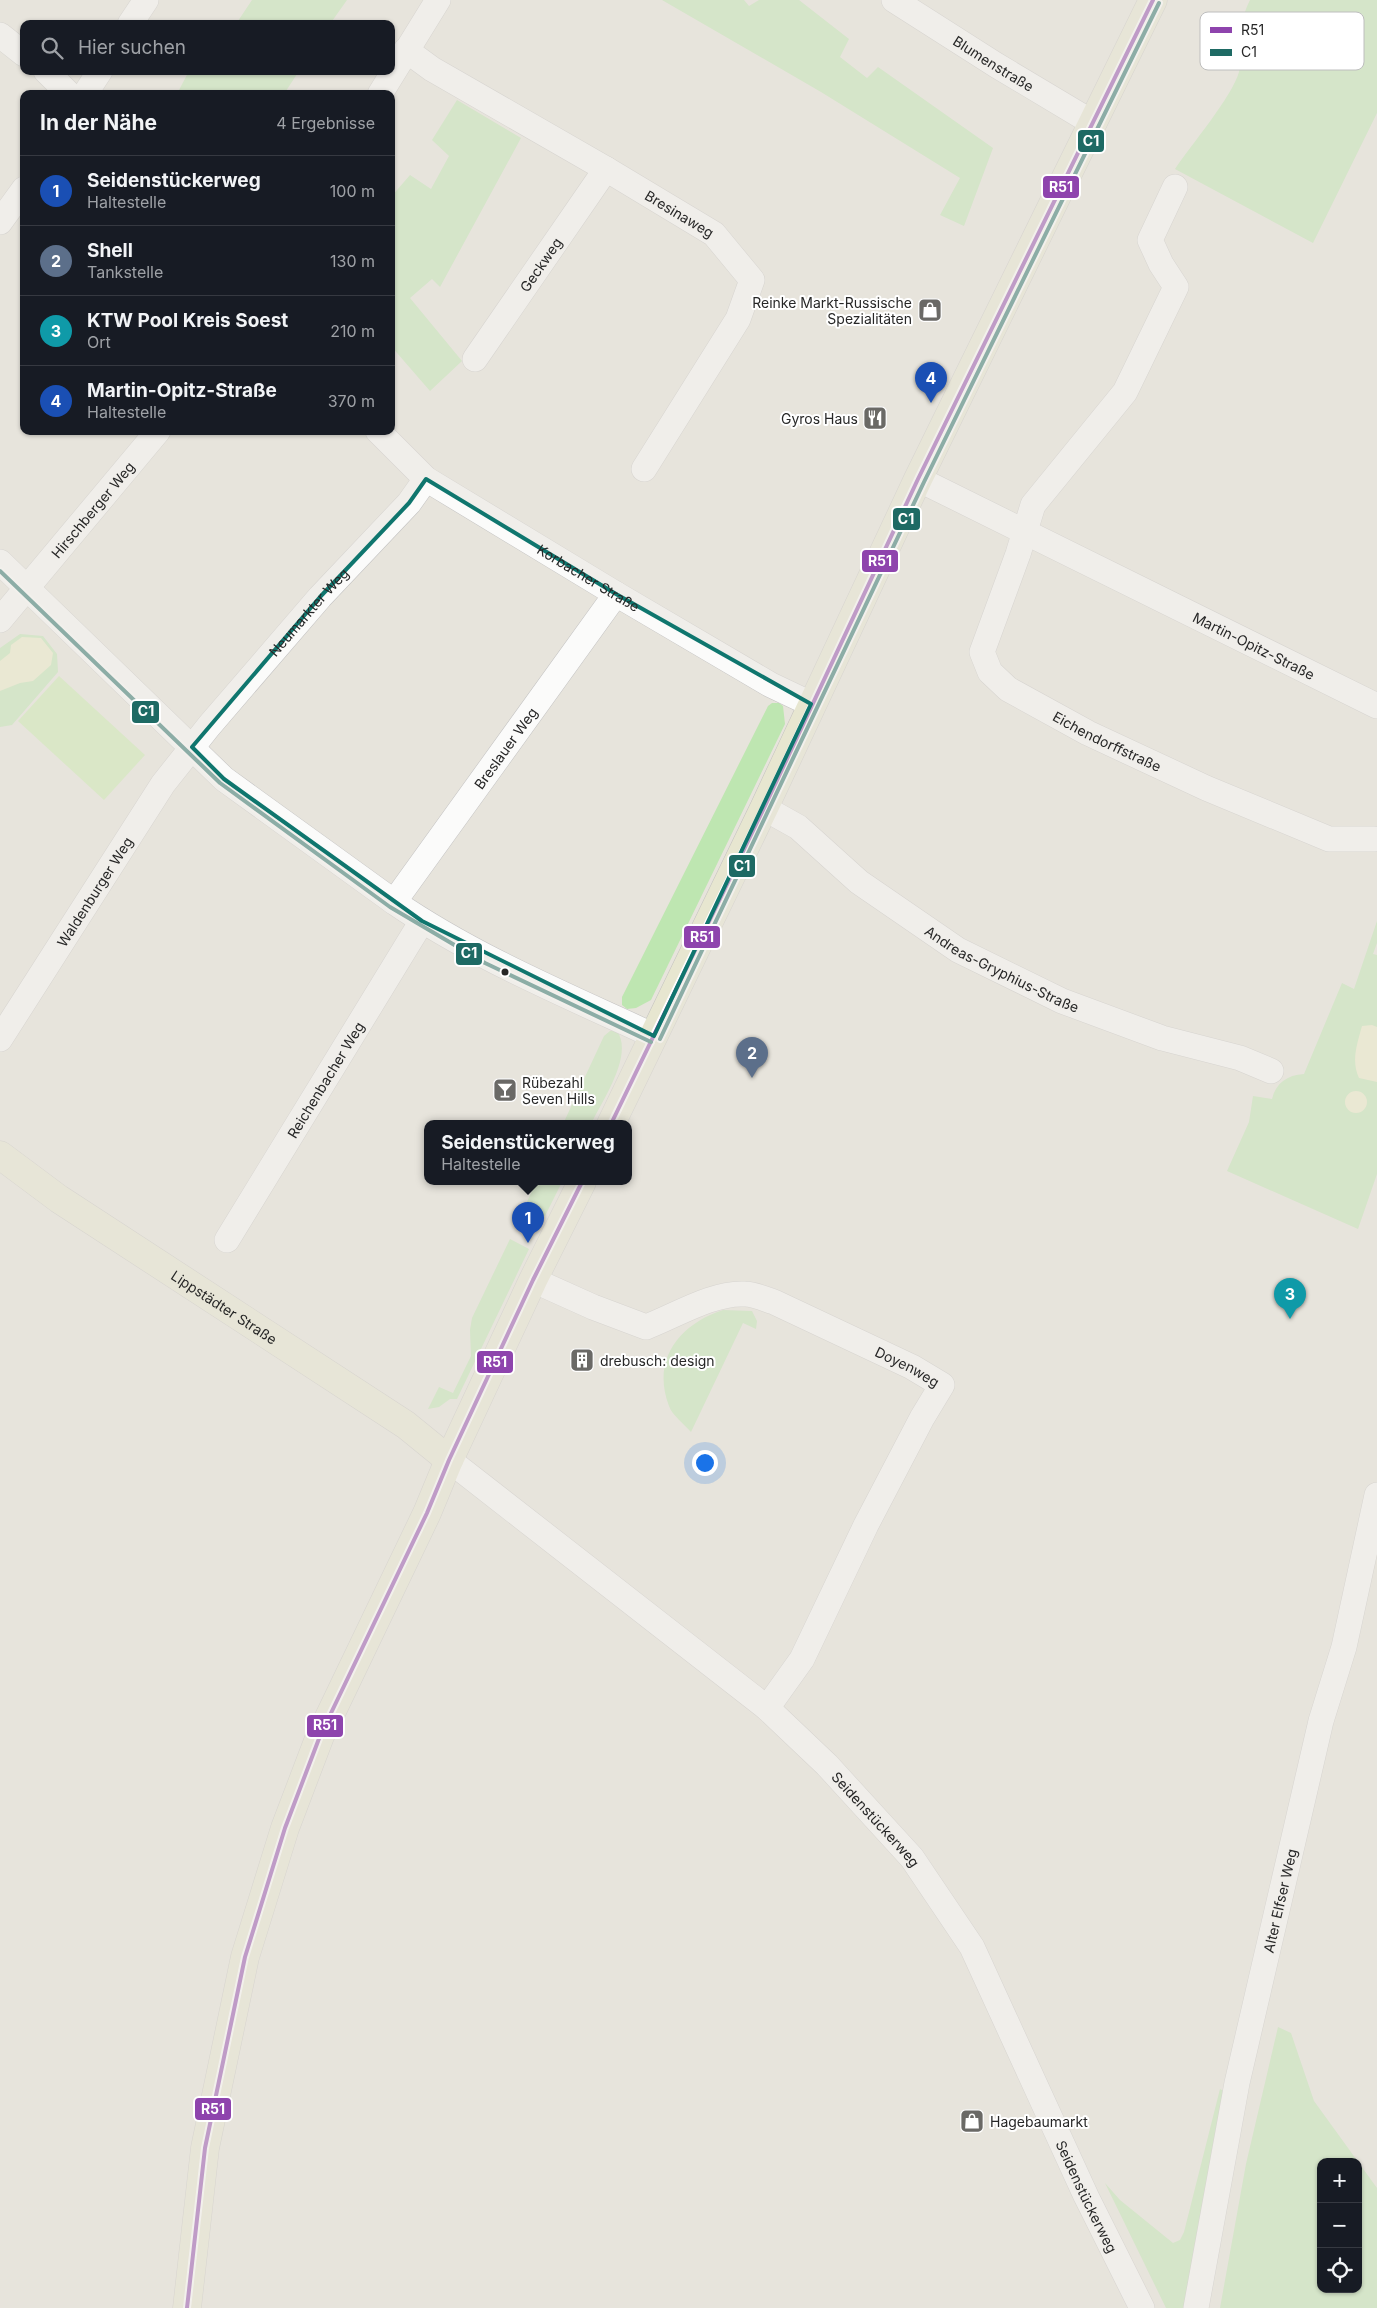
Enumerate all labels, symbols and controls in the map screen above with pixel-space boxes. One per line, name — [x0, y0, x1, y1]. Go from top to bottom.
legend — [1200, 12, 1364, 70]
search box — [20, 20, 395, 75]
text: R51 — [1241, 21, 1264, 38]
street label: Blumenstraße — [950, 32, 1037, 94]
icon: search — [38, 34, 66, 62]
text: Hier suchen — [78, 36, 186, 59]
text: C1 — [1241, 43, 1257, 60]
text: In der Nähe — [40, 110, 157, 135]
text: 4 Ergebnisse — [276, 113, 375, 133]
line badge: C1 — [1077, 129, 1105, 153]
text: C1 — [1083, 132, 1099, 149]
text: Seidenstückerweg — [87, 169, 261, 192]
line badge: R51 — [1042, 175, 1080, 199]
text: R51 — [1049, 178, 1073, 195]
text: 1 — [53, 181, 59, 201]
text: 100 m — [330, 181, 375, 201]
street label: Bresinaweg — [642, 186, 717, 241]
text: Haltestelle — [87, 192, 166, 212]
street label: Geckweg — [516, 234, 565, 295]
text: Shell — [87, 239, 133, 262]
text: 2 — [51, 251, 61, 271]
text: 130 m — [330, 251, 375, 271]
text: Tankstelle — [87, 262, 163, 282]
place label: Reinke Markt-Russische Spezialitäten — [752, 294, 912, 327]
shop icon: Reinke Markt-Russische Spezialitäten — [917, 297, 943, 323]
text: KTW Pool Kreis Soest — [87, 309, 288, 332]
text: 3 — [51, 321, 61, 341]
text: 210 m — [330, 321, 375, 341]
text: Ort — [87, 332, 111, 352]
pin: 4 — [915, 362, 947, 403]
text: Martin-Opitz-Straße — [87, 379, 277, 402]
text: 4 — [51, 391, 61, 411]
text: 370 m — [328, 391, 375, 411]
text: Haltestelle — [87, 402, 166, 422]
restaurant icon: Gyros Haus — [862, 405, 888, 431]
place label: Gyros Haus — [781, 410, 858, 427]
street label: Hirschberger Weg — [47, 458, 137, 561]
line badge: C1 — [892, 507, 921, 531]
text: C1 — [898, 510, 914, 527]
street label: Korbacher Straße — [534, 540, 643, 615]
line badge: R51 — [861, 549, 899, 573]
text: R51 — [868, 552, 892, 569]
street label: Neumarkter Weg — [265, 564, 352, 659]
street label: Martin-Opitz-Straße — [1190, 608, 1318, 683]
line badge: C1 — [131, 700, 160, 724]
text: C1 — [138, 702, 154, 719]
street label: Breslauer Weg — [470, 704, 540, 792]
street label: Eichendorffstraße — [1050, 707, 1164, 775]
street label: Waldenburger Weg — [53, 833, 136, 950]
line badge: C1 — [728, 854, 756, 878]
text: C1 — [734, 857, 750, 874]
street label: Andreas-Gryphius-Straße — [922, 922, 1082, 1015]
line badge: R51 — [683, 925, 721, 949]
text: R51 — [690, 928, 714, 945]
line badge: C1 — [455, 942, 483, 966]
text: C1 — [461, 944, 477, 961]
unlabelled marker — [500, 967, 510, 977]
street label: Reichenbacher Weg — [283, 1018, 367, 1141]
pin: 2 — [736, 1037, 768, 1078]
place label: Rübezahl Seven Hills — [522, 1074, 595, 1107]
bar icon: Rübezahl Seven Hills — [492, 1077, 518, 1103]
popup — [424, 1120, 632, 1185]
text: Seidenstückerweg — [441, 1131, 615, 1154]
text: Haltestelle — [441, 1154, 520, 1174]
pin: 1 — [512, 1202, 544, 1243]
street label: Lippstädter Straße — [168, 1266, 280, 1347]
pin: 3 — [1274, 1278, 1306, 1319]
street label: Doyenweg — [873, 1342, 943, 1390]
building icon: drebusch: design — [569, 1347, 595, 1373]
line badge: R51 — [476, 1350, 514, 1374]
place label: drebusch: design — [600, 1352, 715, 1369]
text: R51 — [483, 1353, 507, 1370]
your location — [692, 1450, 718, 1476]
line badge: R51 — [306, 1714, 344, 1738]
text: R51 — [313, 1716, 337, 1733]
street label: Seidenstückerweg — [829, 1768, 924, 1870]
street label: Alter Elfser Weg — [1259, 1847, 1300, 1954]
line badge: R51 — [194, 2097, 232, 2121]
text: R51 — [201, 2100, 225, 2117]
shop icon: Hagebaumarkt — [959, 2108, 985, 2134]
place label: Hagebaumarkt — [990, 2113, 1088, 2130]
street label: Seidenstückerweg — [1053, 2137, 1121, 2255]
map controls — [1317, 2158, 1362, 2293]
button: + — [1317, 2158, 1362, 2203]
button: − — [1317, 2203, 1362, 2248]
button: locate — [1317, 2248, 1362, 2293]

